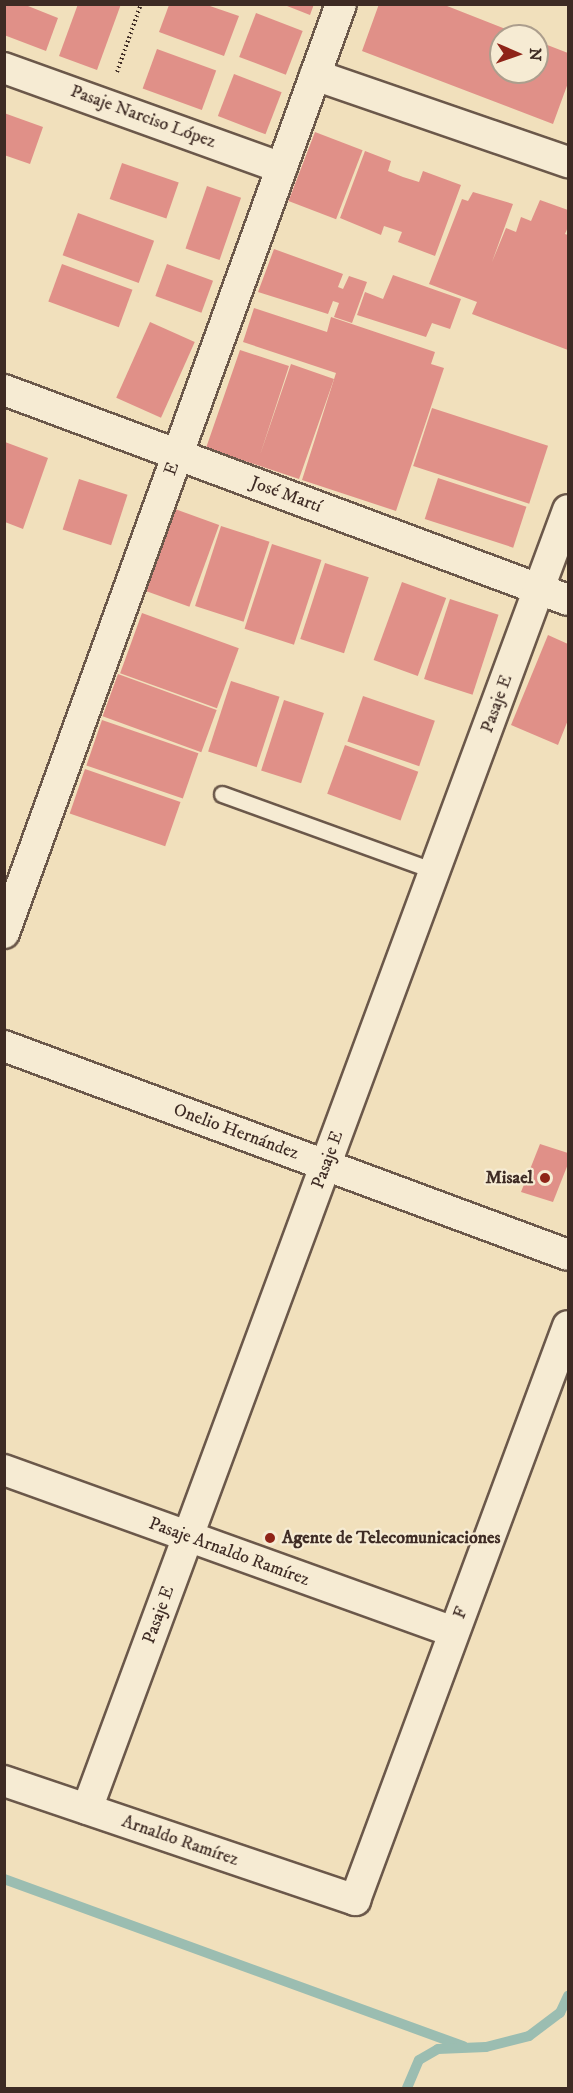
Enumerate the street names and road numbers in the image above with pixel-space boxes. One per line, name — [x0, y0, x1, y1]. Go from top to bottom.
street label: Pasaje Narciso López — [67, 81, 219, 153]
street label: E — [160, 459, 184, 479]
street label: José Martí — [247, 472, 325, 518]
street label: Pasaje E — [477, 672, 517, 736]
street label: Onelio Hernández — [170, 1099, 302, 1165]
street label: Pasaje E — [308, 1128, 348, 1192]
street label: Pasaje Arnaldo Ramírez — [146, 1513, 312, 1591]
street label: Pasaje E — [139, 1583, 179, 1647]
street label: F — [449, 1604, 473, 1622]
street label: Arnaldo Ramírez — [119, 1811, 241, 1871]

